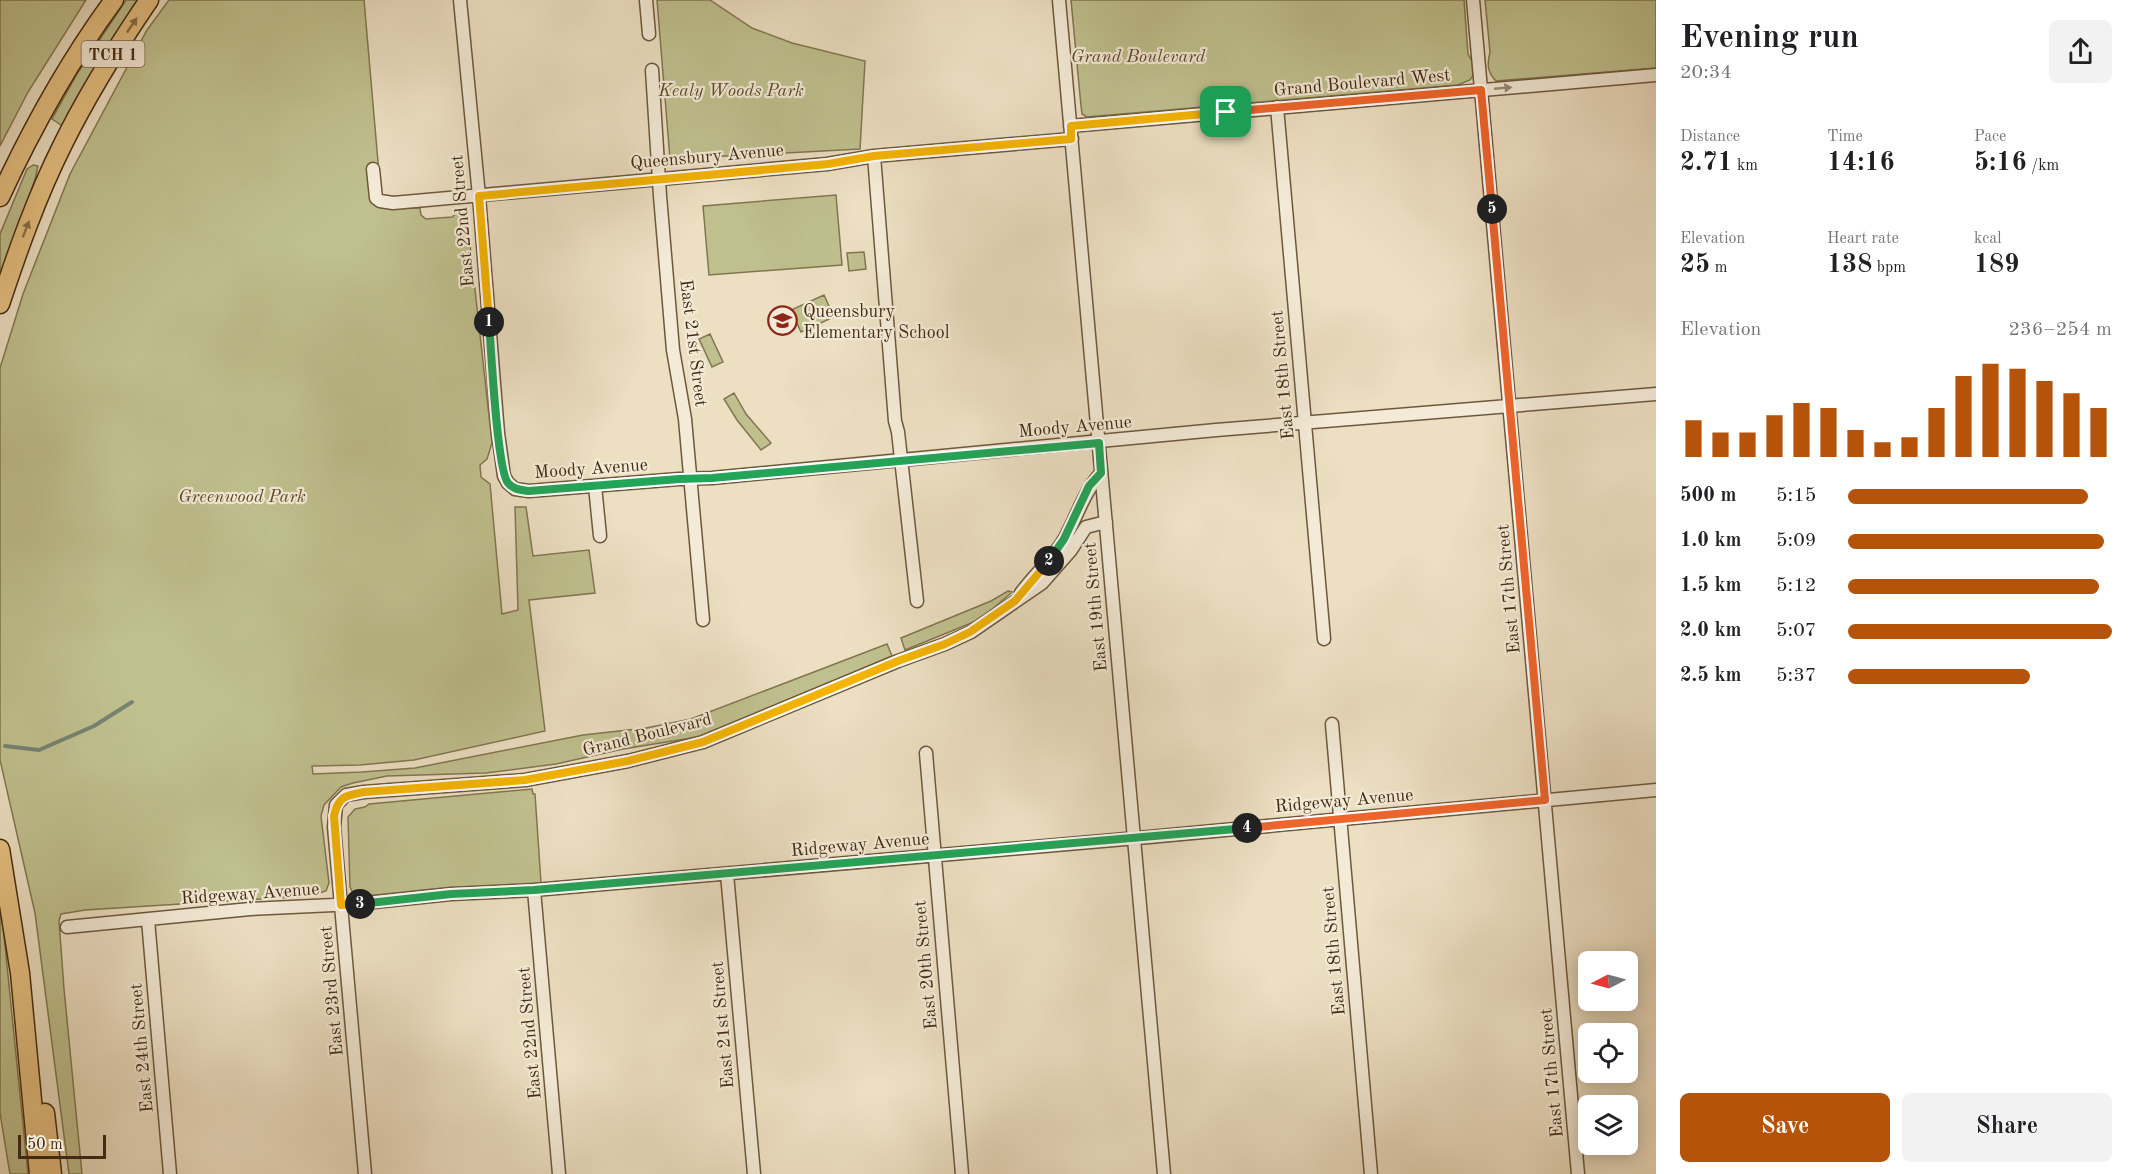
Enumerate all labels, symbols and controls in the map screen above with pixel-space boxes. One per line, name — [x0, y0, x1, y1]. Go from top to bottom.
one-way arrow — [126, 17, 137, 33]
button: share — [2049, 20, 2112, 83]
text: Evening run — [1680, 22, 1859, 55]
road number: TCH 1 — [82, 41, 144, 67]
park label: Grand Boulevard — [1071, 48, 1206, 66]
text: 20:34 — [1680, 63, 1732, 83]
street label: Grand Boulevard West — [1273, 66, 1451, 100]
park label: Kealy Woods Park — [657, 82, 804, 100]
one-way arrow — [1493, 83, 1512, 93]
pin — [1200, 86, 1251, 137]
icon: arrive — [1209, 95, 1242, 128]
text: Distance — [1680, 129, 1740, 145]
text: Time — [1827, 129, 1863, 145]
text: Pace — [1974, 129, 2006, 145]
street label: Queensbury Avenue — [629, 141, 785, 173]
text: 2.71 — [1680, 150, 1733, 176]
text: 14:16 — [1827, 150, 1895, 176]
text: 5:16 — [1974, 150, 2027, 176]
street label: East 22nd Street — [448, 154, 478, 288]
text: km — [1733, 158, 1758, 174]
text: /km — [2027, 158, 2059, 174]
pin: 5 — [1477, 194, 1507, 224]
text: 5 — [1487, 201, 1497, 217]
one-way arrow — [22, 220, 31, 238]
text: Elevation — [1680, 231, 1745, 247]
text: Heart rate — [1827, 231, 1899, 247]
text: kcal — [1974, 231, 2002, 247]
text: 25 — [1680, 252, 1710, 278]
text: 138 — [1827, 252, 1872, 278]
text: 189 — [1974, 252, 2019, 278]
text: m — [1710, 260, 1727, 276]
text: bpm — [1872, 260, 1906, 276]
street label: East 21st Street — [676, 278, 710, 408]
place label: Queensbury Elementary School — [803, 303, 950, 342]
school or university icon: Queensbury Elementary School — [766, 305, 798, 337]
pin: 1 — [474, 307, 504, 337]
street label: East 18th Street — [1268, 309, 1298, 441]
text: 1 — [484, 314, 494, 330]
text: Elevation — [1680, 320, 1761, 340]
text: 236–254 m — [2009, 320, 2112, 340]
street label: Moody Avenue — [1017, 413, 1133, 441]
street label: Moody Avenue — [534, 456, 649, 482]
text: 500 m — [1680, 486, 1736, 506]
text: 5:15 — [1776, 486, 1816, 506]
park label: Greenwood Park — [178, 488, 306, 506]
street label: East 17th Street — [1494, 523, 1524, 655]
text: 1.0 km — [1680, 531, 1742, 551]
text: 5:09 — [1776, 531, 1816, 551]
street label: East 19th Street — [1081, 541, 1111, 673]
pin: 2 — [1034, 546, 1064, 576]
text: 2 — [1044, 553, 1054, 569]
text: 1.5 km — [1680, 576, 1742, 596]
text: 5:12 — [1776, 576, 1816, 596]
text: 2.0 km — [1680, 621, 1742, 641]
text: 5:07 — [1776, 621, 1816, 641]
text: 2.5 km — [1680, 666, 1742, 686]
text: 5:37 — [1776, 666, 1816, 686]
street label: Grand Boulevard — [581, 710, 714, 760]
street label: Ridgeway Avenue — [1274, 786, 1414, 816]
pin: 4 — [1232, 813, 1262, 843]
text: 4 — [1242, 820, 1252, 836]
street label: Ridgeway Avenue — [790, 830, 930, 860]
street label: Ridgeway Avenue — [180, 880, 320, 908]
street label: East 18th Street — [1319, 885, 1349, 1017]
pin: 3 — [345, 889, 375, 919]
text: 3 — [355, 896, 365, 912]
street label: East 20th Street — [911, 899, 941, 1031]
street label: East 23rd Street — [317, 925, 347, 1057]
north arrow — [1578, 951, 1638, 1011]
map controls — [1578, 951, 1638, 1155]
street label: East 21st Street — [708, 960, 738, 1090]
street label: East 22nd Street — [515, 966, 545, 1100]
street label: East 24th Street — [127, 982, 157, 1114]
street label: East 17th Street — [1537, 1007, 1567, 1139]
button: locate — [1578, 1023, 1638, 1083]
button: Save — [1680, 1093, 1890, 1162]
button: Share — [1902, 1093, 2112, 1162]
button: layers — [1578, 1095, 1638, 1155]
scale bar — [18, 1132, 106, 1160]
text: 50 m — [27, 1137, 63, 1153]

